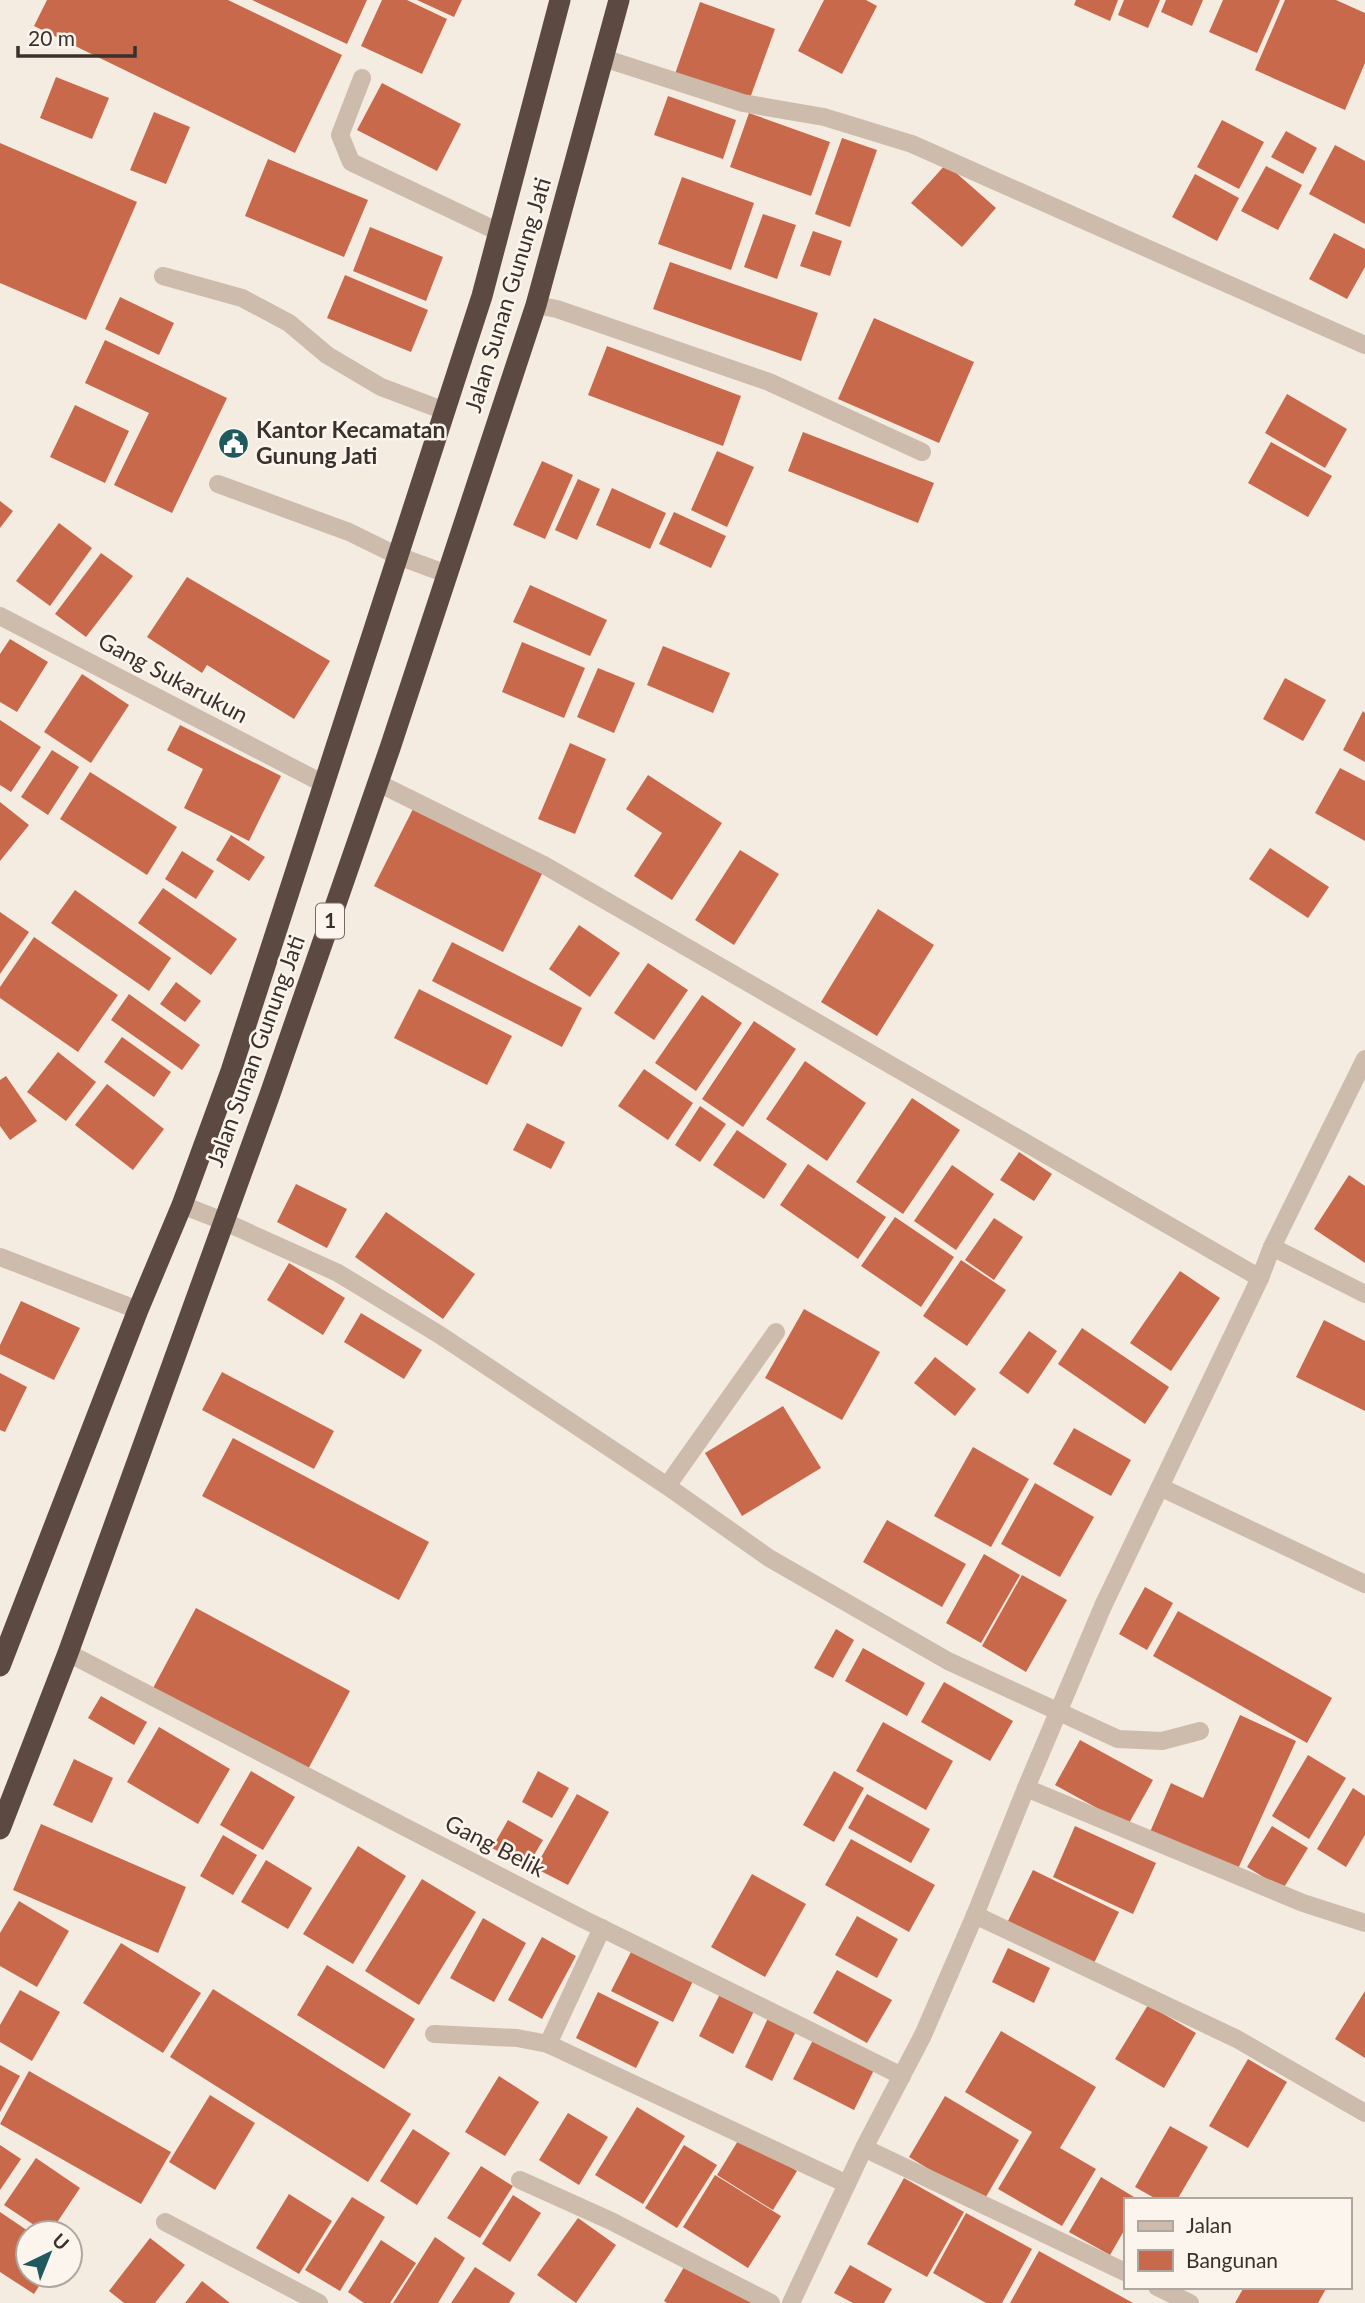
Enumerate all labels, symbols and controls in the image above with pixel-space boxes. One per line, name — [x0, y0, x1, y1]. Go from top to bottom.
scale bar — [18, 14, 135, 58]
text: 20 m — [28, 25, 75, 50]
street label: Jalan Sunan Gunung Jati — [458, 174, 556, 416]
place label: Kantor Kecamatan Gunung Jati — [256, 415, 446, 469]
public building icon: Kantor Kecamatan Gunung Jati — [216, 426, 250, 460]
street label: Gang Sukarukun — [94, 626, 253, 728]
road number: 1 — [316, 904, 344, 939]
street label: Jalan Sunan Gunung Jati — [200, 931, 310, 1170]
street label: Gang Belik — [441, 1808, 550, 1882]
legend — [1124, 2198, 1351, 2289]
text: Jalan — [1186, 2212, 1232, 2237]
north arrow — [14, 2219, 84, 2289]
text: U — [48, 2228, 74, 2254]
text: Bangunan — [1186, 2247, 1278, 2272]

